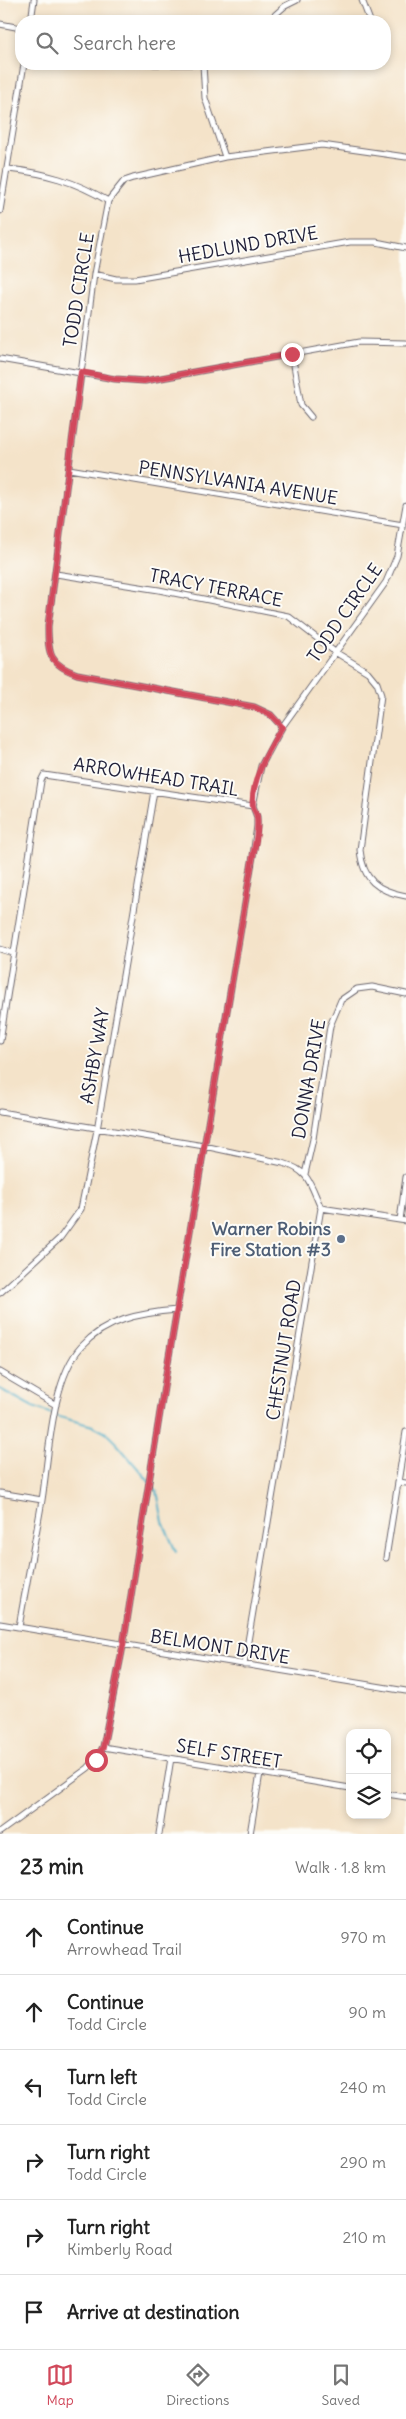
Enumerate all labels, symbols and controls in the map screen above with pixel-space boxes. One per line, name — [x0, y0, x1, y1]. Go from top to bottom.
search box — [15, 15, 391, 70]
icon: search — [33, 29, 61, 57]
text: Search here — [73, 31, 176, 55]
street label: HEDLUND DRIVE — [176, 221, 319, 268]
street label: TODD CIRCLE — [58, 231, 99, 349]
route end — [281, 343, 304, 366]
street label: PENNSYLVANIA AVENUE — [137, 455, 339, 510]
street label: TODD CIRCLE — [302, 559, 387, 667]
street label: TRACY TERRACE — [148, 563, 285, 612]
street label: ARROWHEAD TRAIL — [72, 752, 240, 801]
street label: ASHBY WAY — [75, 1006, 114, 1106]
street label: DONNA DRIVE — [287, 1017, 330, 1141]
place label: Warner Robins Fire Station #3 — [210, 1217, 331, 1261]
marker: Warner Robins Fire Station #3 — [335, 1233, 347, 1245]
street label: CHESTNUT ROAD — [261, 1278, 306, 1422]
street label: BELMONT DRIVE — [149, 1624, 291, 1669]
map controls — [346, 1729, 391, 1819]
button: locate — [346, 1729, 391, 1774]
street label: SELF STREET — [175, 1734, 283, 1773]
route start — [85, 1749, 108, 1772]
button: layers — [346, 1774, 391, 1819]
text: 23 min — [20, 1853, 84, 1880]
text: Walk · 1.8 km — [295, 1857, 386, 1877]
text: Continue — [67, 1915, 144, 1939]
icon: ahead — [20, 1923, 48, 1951]
text: 970 m — [341, 1927, 386, 1947]
text: Arrowhead Trail — [67, 1939, 182, 1959]
text: Continue — [67, 1990, 144, 2014]
icon: ahead — [20, 1998, 48, 2026]
text: 90 m — [348, 2002, 386, 2022]
text: Todd Circle — [67, 2014, 147, 2034]
text: Turn left — [67, 2065, 137, 2089]
icon: left — [20, 2073, 48, 2101]
text: 240 m — [340, 2077, 386, 2097]
text: Todd Circle — [67, 2089, 147, 2109]
text: Turn right — [67, 2140, 150, 2164]
icon: right — [20, 2148, 48, 2176]
text: 290 m — [340, 2152, 386, 2172]
text: Todd Circle — [67, 2164, 147, 2184]
text: Turn right — [67, 2215, 150, 2239]
icon: right — [20, 2223, 48, 2251]
text: 210 m — [343, 2227, 386, 2247]
text: Kimberly Road — [67, 2239, 173, 2259]
icon: arrive — [20, 2298, 48, 2326]
text: Arrive at destination — [67, 2300, 240, 2324]
tab: Map — [46, 2361, 74, 2409]
tab: Directions — [166, 2361, 229, 2409]
tab: Saved — [322, 2361, 360, 2409]

